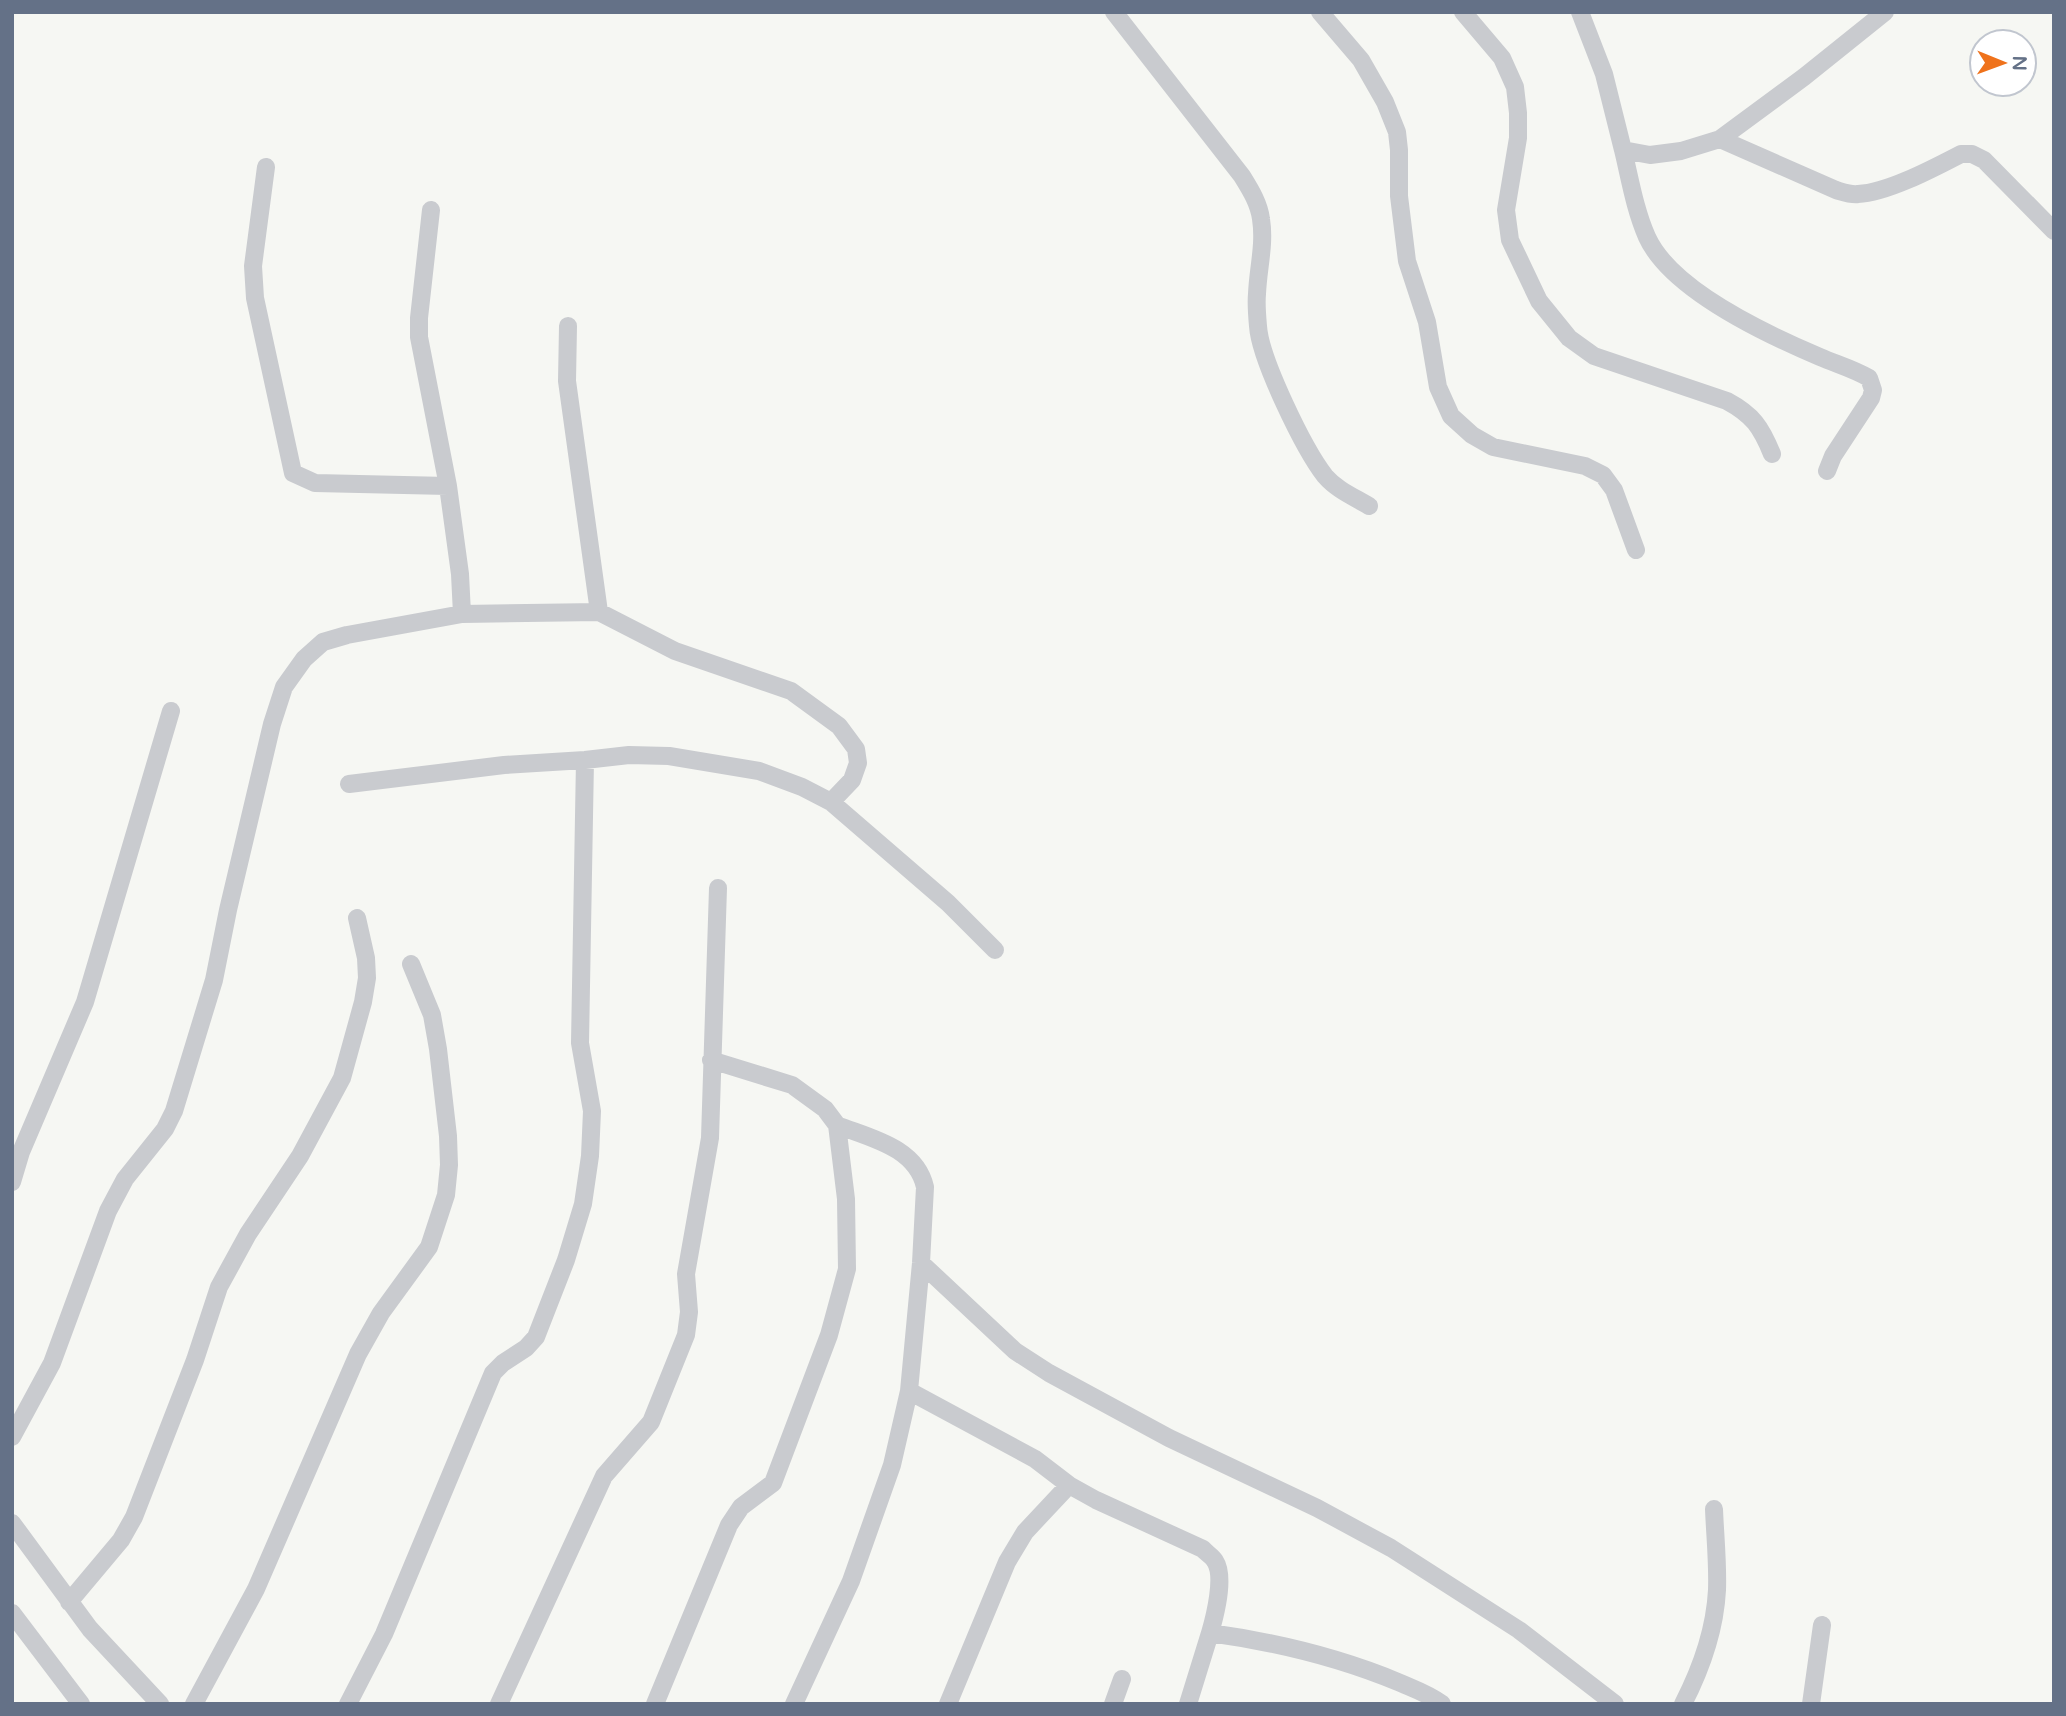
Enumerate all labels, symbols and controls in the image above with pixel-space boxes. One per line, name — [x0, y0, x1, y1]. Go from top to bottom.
north arrow — [1968, 28, 2038, 98]
text: N — [2008, 55, 2030, 71]

